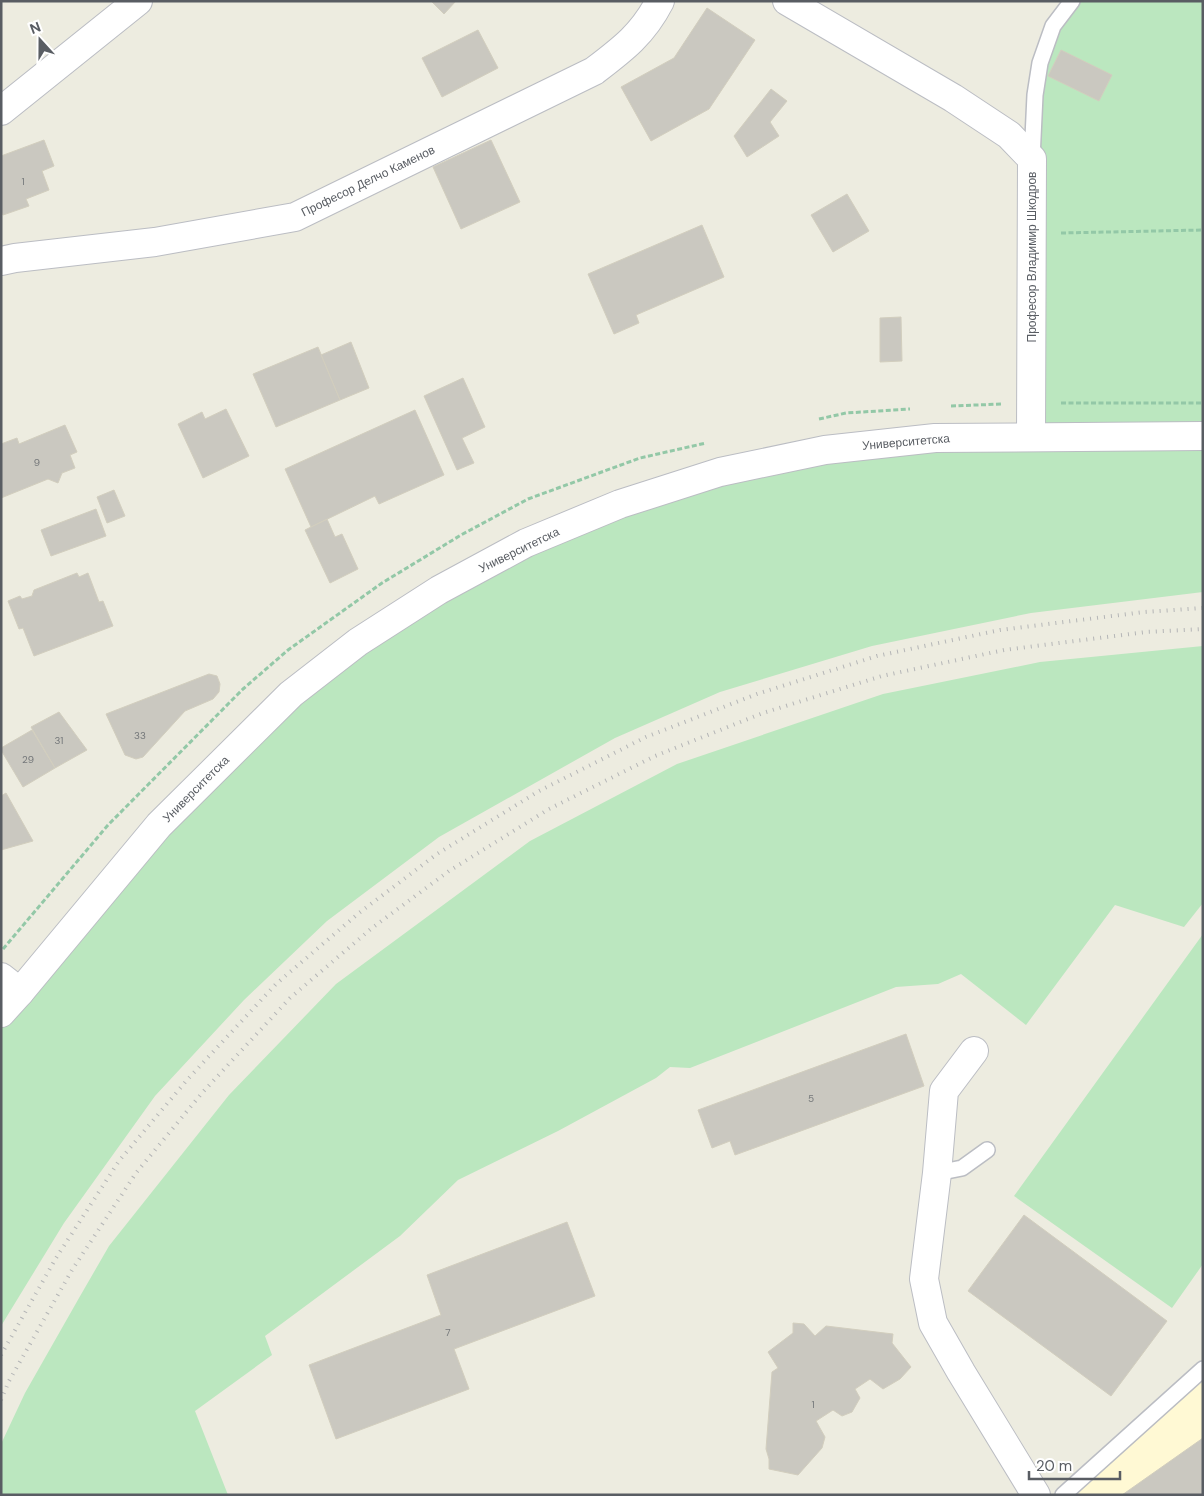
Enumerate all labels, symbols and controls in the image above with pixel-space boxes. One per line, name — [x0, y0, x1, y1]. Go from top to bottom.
north arrow — [15, 15, 65, 65]
text: N — [27, 18, 43, 38]
street label: Професор Делчо Каменов — [299, 142, 437, 220]
street label: Професор Владимир Шкодров — [1024, 172, 1040, 342]
house number: 1 — [21, 175, 25, 188]
street label: Университетска — [862, 430, 951, 454]
house number: 9 — [34, 456, 40, 469]
street label: Университетска — [476, 523, 562, 576]
house number: 33 — [134, 729, 146, 742]
house number: 31 — [55, 734, 63, 747]
street label: Университетска — [159, 752, 233, 826]
house number: 29 — [22, 753, 34, 766]
house number: 5 — [808, 1092, 814, 1105]
house number: 7 — [445, 1326, 451, 1339]
house number: 1 — [811, 1398, 815, 1411]
scale bar — [1029, 1448, 1120, 1480]
text: 20 m — [1036, 1456, 1072, 1476]

